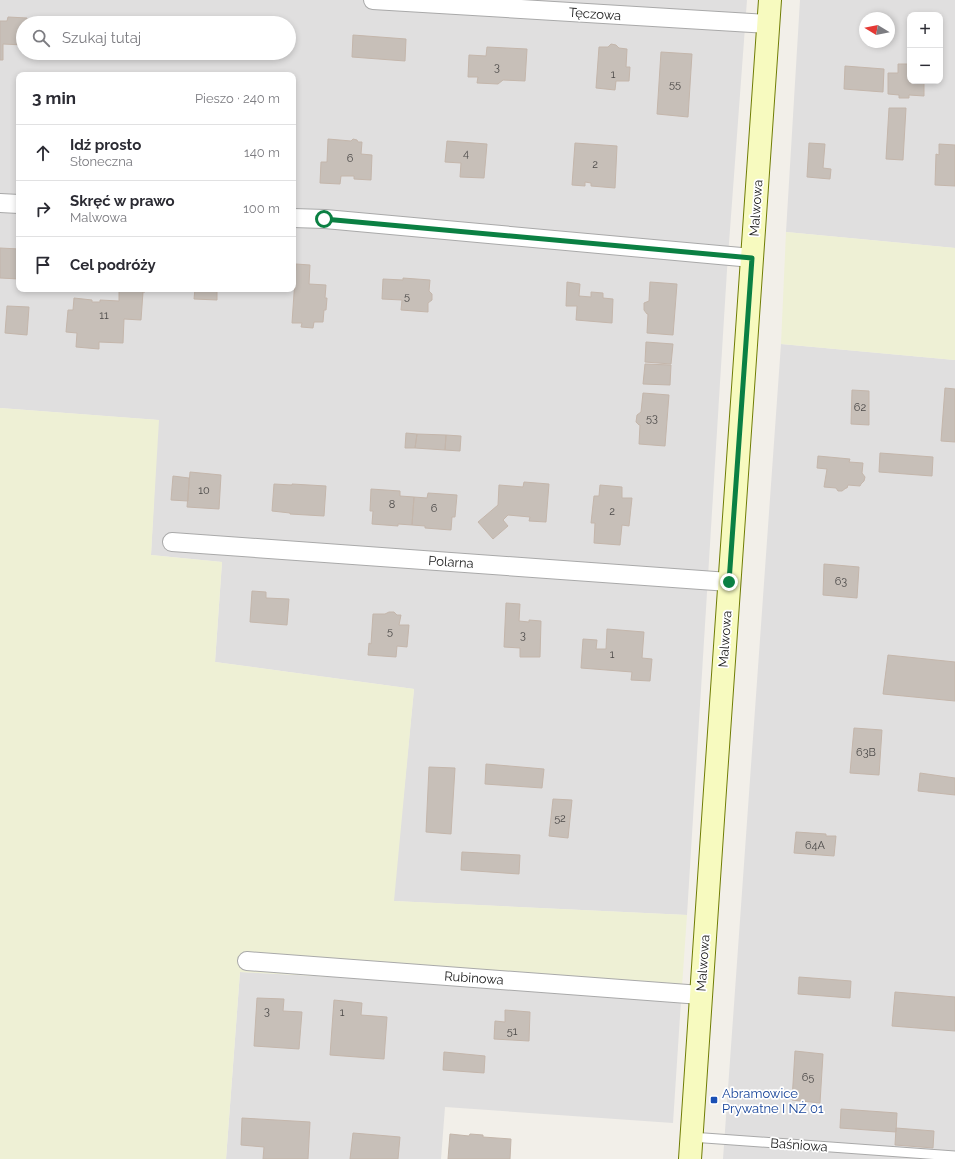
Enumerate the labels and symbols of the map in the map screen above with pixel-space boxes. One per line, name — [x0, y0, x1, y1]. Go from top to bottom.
street label: Tęczowa — [568, 5, 622, 23]
north arrow — [859, 12, 895, 48]
house number: 3 — [494, 61, 500, 74]
house number: 1 — [611, 68, 616, 81]
house number: 55 — [669, 78, 681, 91]
house number: 4 — [463, 147, 469, 160]
house number: 6 — [347, 152, 354, 165]
house number: 2 — [592, 158, 598, 171]
street label: Malwowa — [747, 179, 765, 237]
route start — [315, 210, 333, 228]
house number: 5 — [404, 290, 410, 303]
house number: 11 — [99, 309, 109, 322]
house number: 62 — [854, 401, 866, 414]
house number: 53 — [646, 412, 658, 425]
house number: 10 — [198, 484, 210, 497]
house number: 8 — [389, 498, 395, 511]
house number: 6 — [431, 502, 438, 515]
house number: 2 — [609, 505, 615, 518]
street label: Polarna — [428, 553, 474, 571]
route end — [720, 573, 738, 591]
house number: 63 — [835, 575, 847, 588]
street label: Malwowa — [716, 610, 734, 668]
house number: 5 — [387, 625, 393, 638]
house number: 3 — [520, 629, 526, 642]
house number: 1 — [610, 648, 615, 661]
house number: 63B — [856, 746, 876, 759]
house number: 52 — [554, 812, 566, 825]
house number: 64A — [805, 839, 826, 852]
street label: Malwowa — [694, 934, 712, 992]
street label: Rubinowa — [444, 968, 504, 988]
house number: 3 — [264, 1005, 270, 1018]
house number: 1 — [340, 1006, 345, 1019]
house number: 51 — [507, 1025, 518, 1038]
house number: 65 — [802, 1071, 814, 1084]
place label: Abramowice Prywatne I NŻ 01 — [722, 1086, 824, 1116]
marker: Abramowice Prywatne I NŻ 01 — [709, 1095, 719, 1105]
street label: Baśniowa — [770, 1136, 828, 1154]

